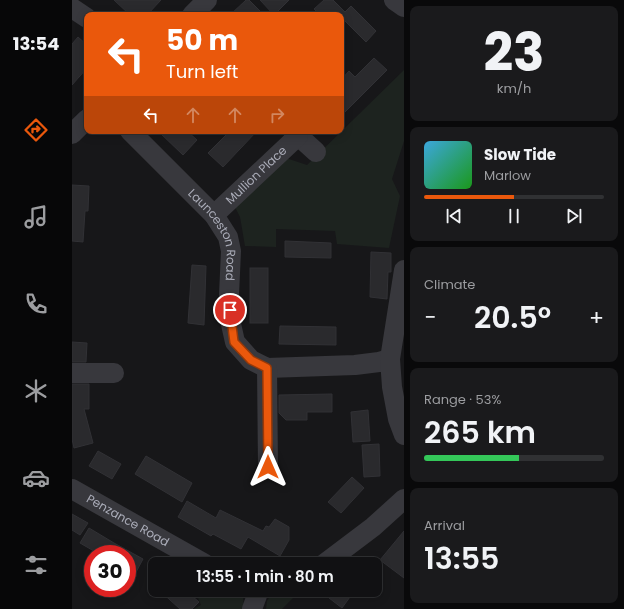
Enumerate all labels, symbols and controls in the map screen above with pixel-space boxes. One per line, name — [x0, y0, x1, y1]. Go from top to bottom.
text: 23 — [483, 16, 545, 89]
text: 50 m — [166, 21, 238, 60]
icon: left — [100, 28, 152, 80]
text: 13:54 — [13, 31, 59, 56]
text: Turn left — [166, 59, 238, 84]
text: km/h — [497, 79, 531, 98]
icon: left — [140, 104, 162, 126]
icon: ahead — [182, 104, 204, 126]
icon: ahead — [224, 104, 246, 126]
icon: right — [266, 104, 288, 126]
icon: directions — [22, 116, 50, 144]
street label: Mullion Place — [222, 142, 290, 208]
text: Slow Tide — [484, 144, 556, 165]
text: Marlow — [484, 166, 531, 185]
street label: Launceston Road — [184, 185, 240, 281]
icon: music — [22, 203, 50, 231]
icon: previous — [443, 205, 465, 227]
icon: pause — [503, 205, 525, 227]
icon: next — [563, 205, 585, 227]
text: Climate — [424, 275, 475, 294]
icon: phone — [22, 290, 50, 318]
pin — [213, 293, 247, 327]
text: 20.5° — [474, 296, 551, 339]
icon: arrive — [219, 299, 241, 321]
text: − — [424, 302, 436, 333]
text: + — [589, 302, 604, 333]
icon: climate — [22, 377, 50, 405]
text: Range · 53% — [424, 390, 501, 409]
text: 265 km — [424, 411, 536, 454]
position arrow — [247, 446, 289, 488]
icon: car — [22, 464, 50, 492]
street label: Penzance Road — [83, 490, 172, 550]
text: Arrival — [424, 516, 465, 535]
text: 13:55 — [424, 537, 499, 580]
speed limit sign: 30 — [84, 545, 136, 597]
icon: filters — [22, 551, 50, 579]
text: 13:55 · 1 min · 80 m — [196, 566, 334, 587]

